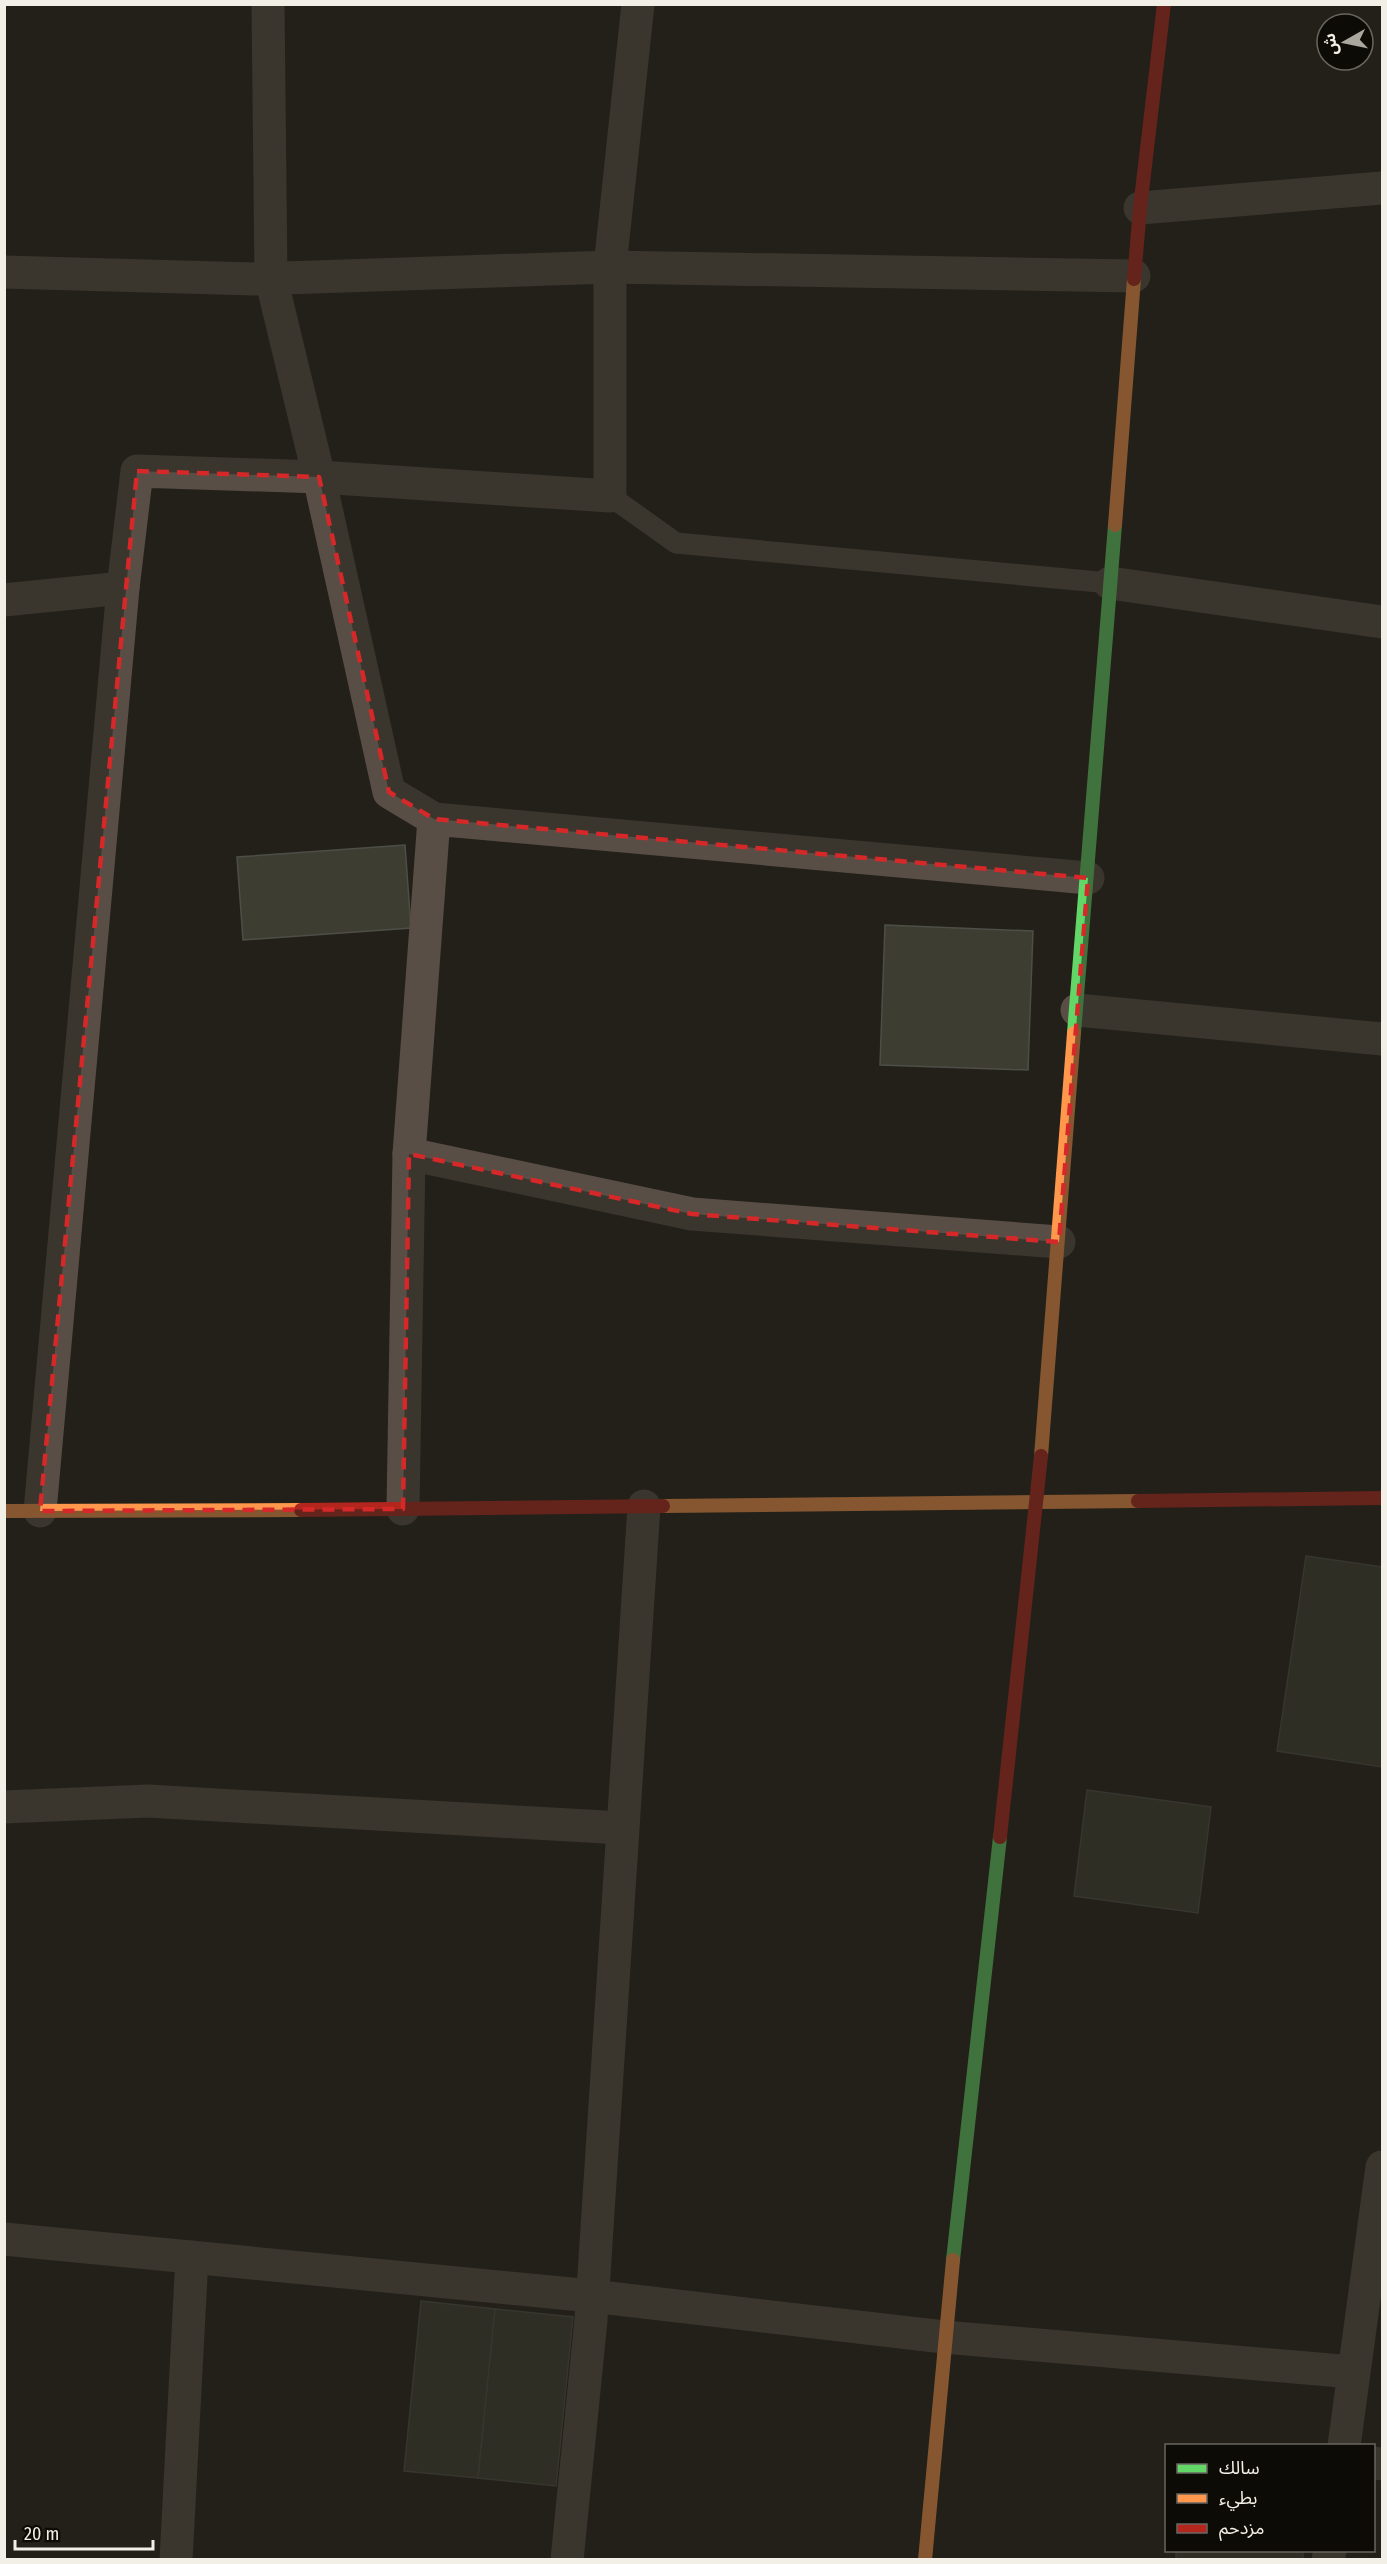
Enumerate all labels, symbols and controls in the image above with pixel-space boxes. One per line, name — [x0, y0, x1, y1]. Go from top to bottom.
north arrow — [1315, 12, 1375, 72]
text: ش — [1320, 32, 1342, 57]
legend — [1165, 2444, 1375, 2552]
text: سالك — [1219, 2457, 1260, 2479]
text: بطيء — [1219, 2487, 1257, 2511]
scale bar — [15, 2513, 153, 2551]
text: مزدحم — [1219, 2517, 1264, 2541]
text: 20 m — [24, 2523, 59, 2545]

